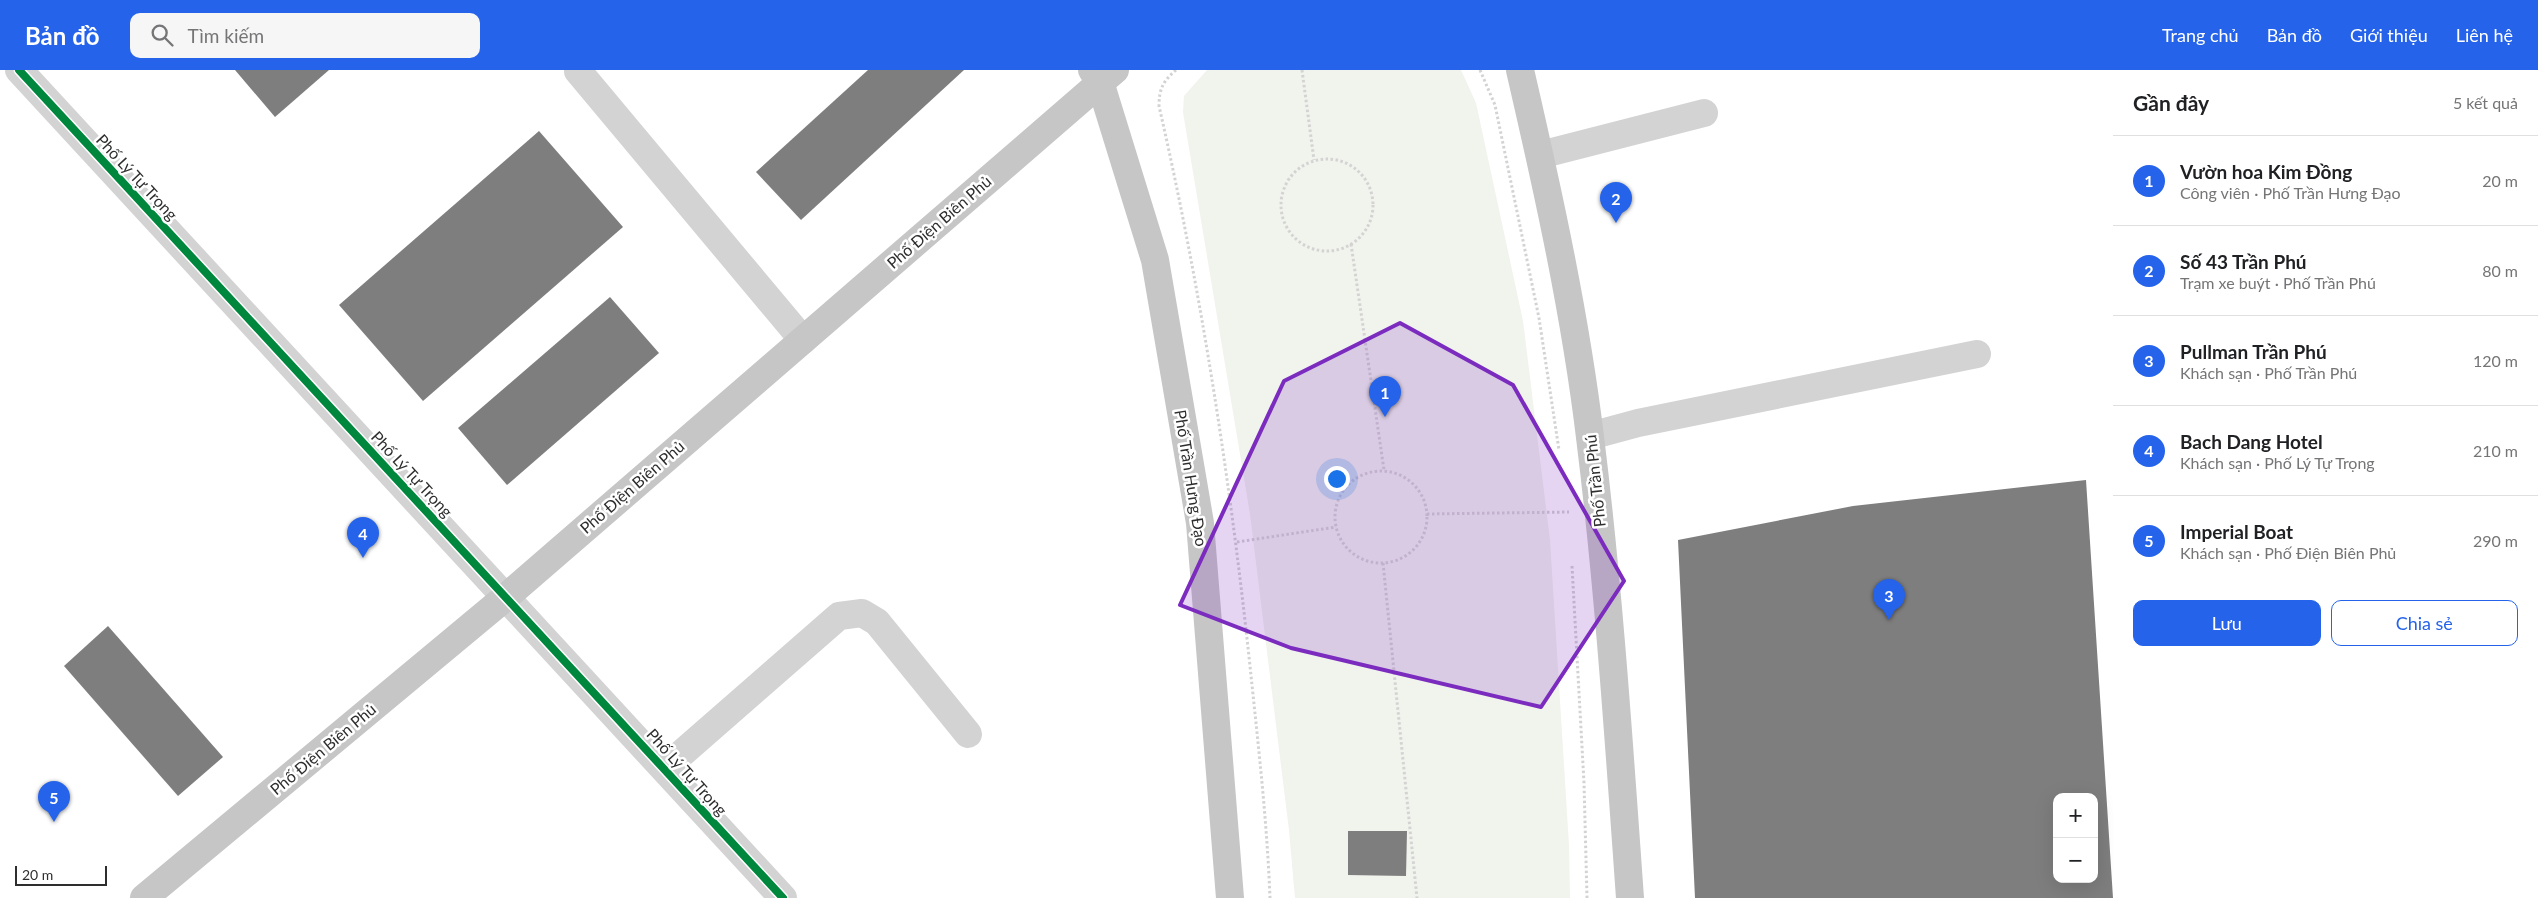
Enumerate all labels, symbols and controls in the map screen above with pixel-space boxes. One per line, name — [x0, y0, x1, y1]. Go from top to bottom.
search box — [130, 13, 480, 58]
text: Bản đồ — [25, 21, 100, 50]
icon: search — [148, 21, 176, 49]
text: Tìm kiếm — [188, 24, 264, 47]
text: Trang chủ — [2162, 24, 2239, 46]
text: Bản đồ — [2267, 24, 2322, 46]
text: Giới thiệu — [2350, 24, 2428, 46]
text: Liên hệ — [2456, 24, 2513, 46]
text: Gần đây — [2133, 90, 2209, 115]
text: 5 kết quả — [2453, 93, 2518, 112]
street label: Phố Lý Tự Trọng — [93, 130, 182, 224]
text: Vườn hoa Kim Đồng — [2180, 160, 2352, 183]
street label: Phố Điện Biên Phủ — [883, 171, 995, 272]
text: 1 — [2144, 171, 2154, 190]
text: 20 m — [2482, 171, 2518, 190]
pin: 2 — [1600, 182, 1632, 223]
text: Công viên · Phố Trần Hưng Đạo — [2180, 183, 2401, 202]
text: Số 43 Trần Phú — [2180, 250, 2307, 273]
text: 2 — [2144, 261, 2154, 280]
text: 80 m — [2482, 261, 2518, 280]
text: Trạm xe buýt · Phố Trần Phú — [2180, 273, 2376, 292]
text: Pullman Trần Phú — [2180, 340, 2327, 363]
text: 3 — [2144, 351, 2154, 370]
text: 120 m — [2473, 351, 2518, 370]
text: Khách sạn · Phố Trần Phú — [2180, 363, 2357, 382]
pin: 1 — [1369, 376, 1401, 417]
street label: Phố Trần Hưng Đạo — [1171, 408, 1212, 548]
street label: Phố Lý Tự Trọng — [368, 427, 457, 521]
text: Bach Dang Hotel — [2180, 430, 2323, 453]
street label: Phố Trần Phú — [1580, 434, 1609, 528]
street label: Phố Điện Biên Phủ — [576, 436, 688, 537]
text: 4 — [2144, 441, 2154, 460]
text: 210 m — [2473, 441, 2518, 460]
text: Khách sạn · Phố Lý Tự Trọng — [2180, 453, 2375, 472]
your location — [1324, 466, 1350, 492]
pin: 4 — [347, 517, 379, 558]
text: Imperial Boat — [2180, 520, 2293, 543]
text: 5 — [2144, 531, 2154, 550]
text: 290 m — [2473, 531, 2518, 550]
text: Khách sạn · Phố Điện Biên Phủ — [2180, 543, 2396, 562]
pin: 3 — [1873, 579, 1905, 620]
button: Lưu — [2133, 600, 2321, 646]
button: Chia sẻ — [2331, 600, 2518, 646]
street label: Phố Điện Biên Phủ — [266, 699, 379, 798]
street label: Phố Lý Tự Trọng — [643, 724, 731, 819]
pin: 5 — [38, 781, 70, 822]
map controls — [2053, 793, 2098, 883]
button: + — [2053, 793, 2098, 838]
button: − — [2053, 838, 2098, 883]
scale bar — [15, 863, 108, 886]
text: 20 m — [22, 866, 53, 883]

